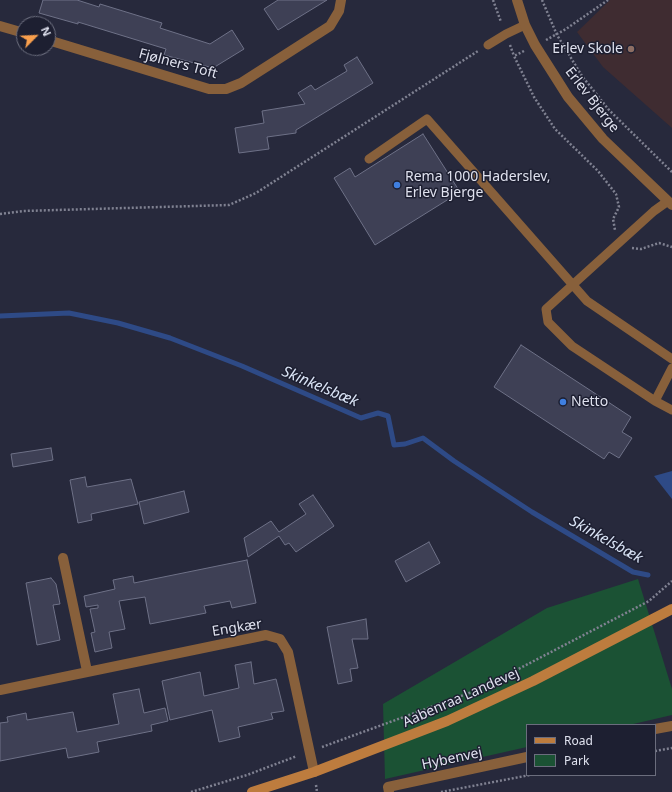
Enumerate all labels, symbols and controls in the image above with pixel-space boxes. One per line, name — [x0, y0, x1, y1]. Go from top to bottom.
north arrow — [16, 16, 56, 56]
text: N — [38, 24, 55, 38]
place label: Erlev Skole — [552, 41, 623, 57]
marker: Erlev Skole — [626, 44, 636, 54]
street label: Fjølners Toft — [137, 45, 219, 83]
street label: Erlev Bjerge — [561, 64, 623, 136]
place label: Rema 1000 Haderslev, Erlev Bjerge — [405, 169, 551, 202]
marker: Rema 1000 Haderslev, Erlev Bjerge — [392, 180, 402, 190]
water label: Skinkelsbæk — [279, 363, 361, 411]
place label: Netto — [571, 394, 608, 410]
marker: Netto — [558, 397, 568, 407]
water label: Skinkelsbæk — [566, 513, 646, 567]
street label: Engkær — [211, 616, 263, 640]
street label: Aabenraa Landevej — [400, 665, 522, 731]
legend — [526, 724, 656, 776]
text: Road — [564, 732, 593, 749]
street label: Hybenvej — [420, 744, 484, 774]
text: Park — [564, 752, 589, 769]

